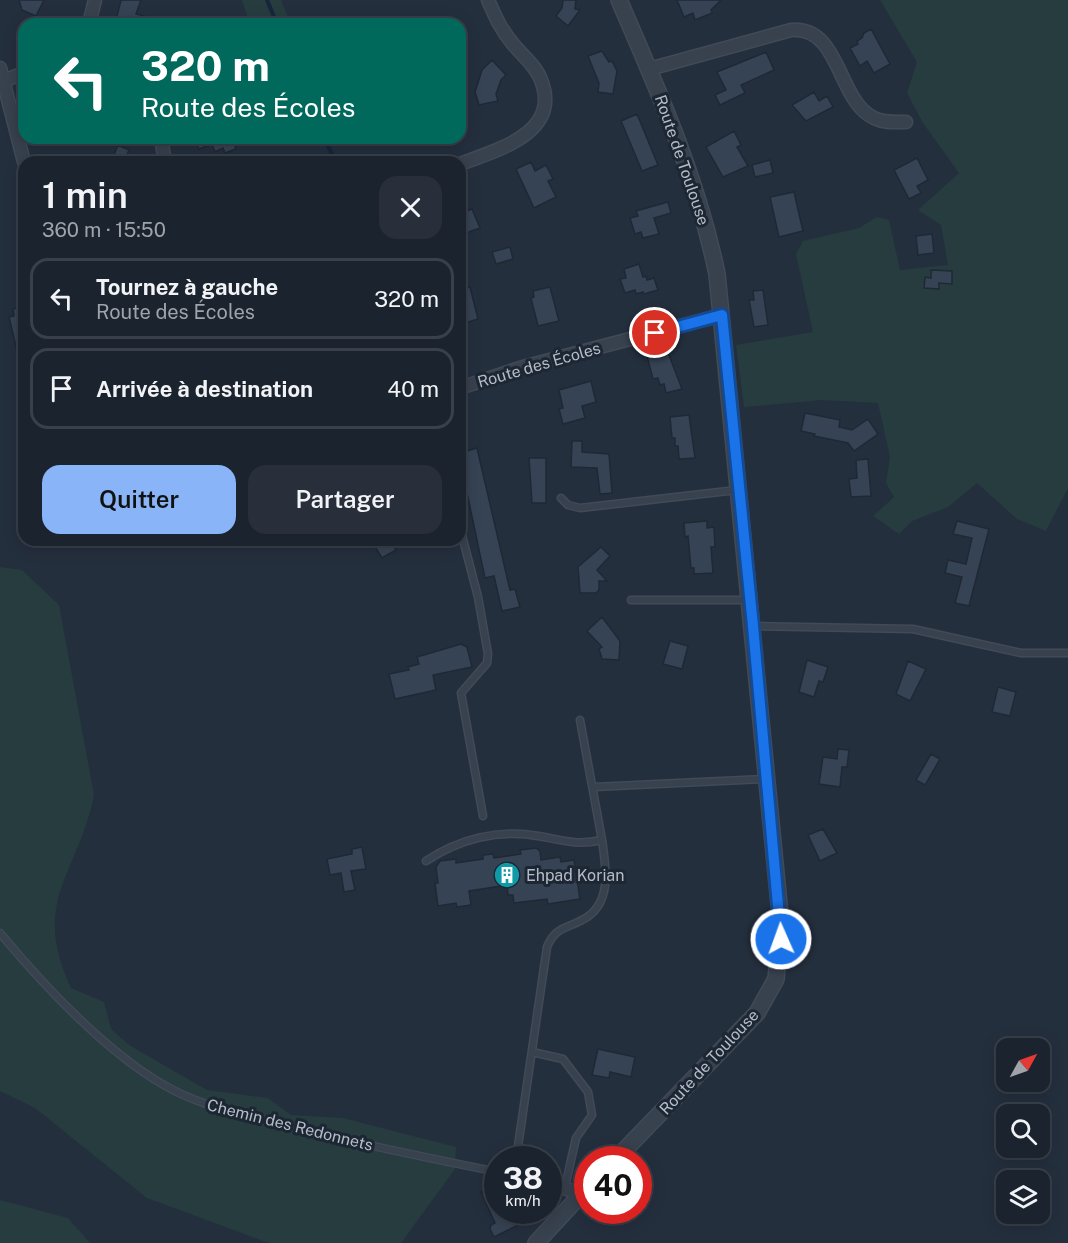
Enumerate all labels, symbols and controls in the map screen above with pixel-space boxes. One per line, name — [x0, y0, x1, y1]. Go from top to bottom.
text: 320 m — [141, 41, 270, 90]
icon: left — [42, 42, 120, 120]
text: Route des Écoles — [141, 91, 355, 123]
street label: Route de Toulouse — [651, 92, 713, 228]
text: 1 min — [42, 174, 128, 216]
button: close — [379, 176, 442, 239]
text: 360 m · 15:50 — [42, 218, 166, 242]
text: Tournez à gauche — [96, 274, 278, 300]
icon: left — [45, 282, 78, 315]
text: 320 m — [374, 286, 439, 312]
text: Route des Écoles — [96, 300, 255, 324]
pin — [629, 307, 680, 358]
icon: arrive — [638, 316, 671, 349]
street label: Route des Écoles — [475, 337, 603, 392]
icon: arrive — [45, 372, 78, 405]
text: Arrivée à destination — [96, 376, 313, 402]
text: 40 m — [387, 376, 439, 402]
button: Quitter — [42, 465, 236, 534]
button: Partager — [248, 465, 442, 534]
building icon: Ehpad Korian — [492, 860, 522, 890]
place label: Ehpad Korian — [526, 866, 624, 885]
position arrow — [749, 907, 813, 971]
street label: Route de Toulouse — [655, 1006, 763, 1118]
north arrow — [996, 1038, 1050, 1092]
map controls — [996, 1038, 1050, 1224]
street label: Chemin des Redonnets — [205, 1095, 375, 1155]
button: search — [996, 1104, 1050, 1158]
speed limit sign: 40 — [574, 1146, 652, 1224]
text: 38 — [503, 1160, 543, 1196]
button: layers — [996, 1170, 1050, 1224]
text: km/h — [505, 1192, 541, 1209]

